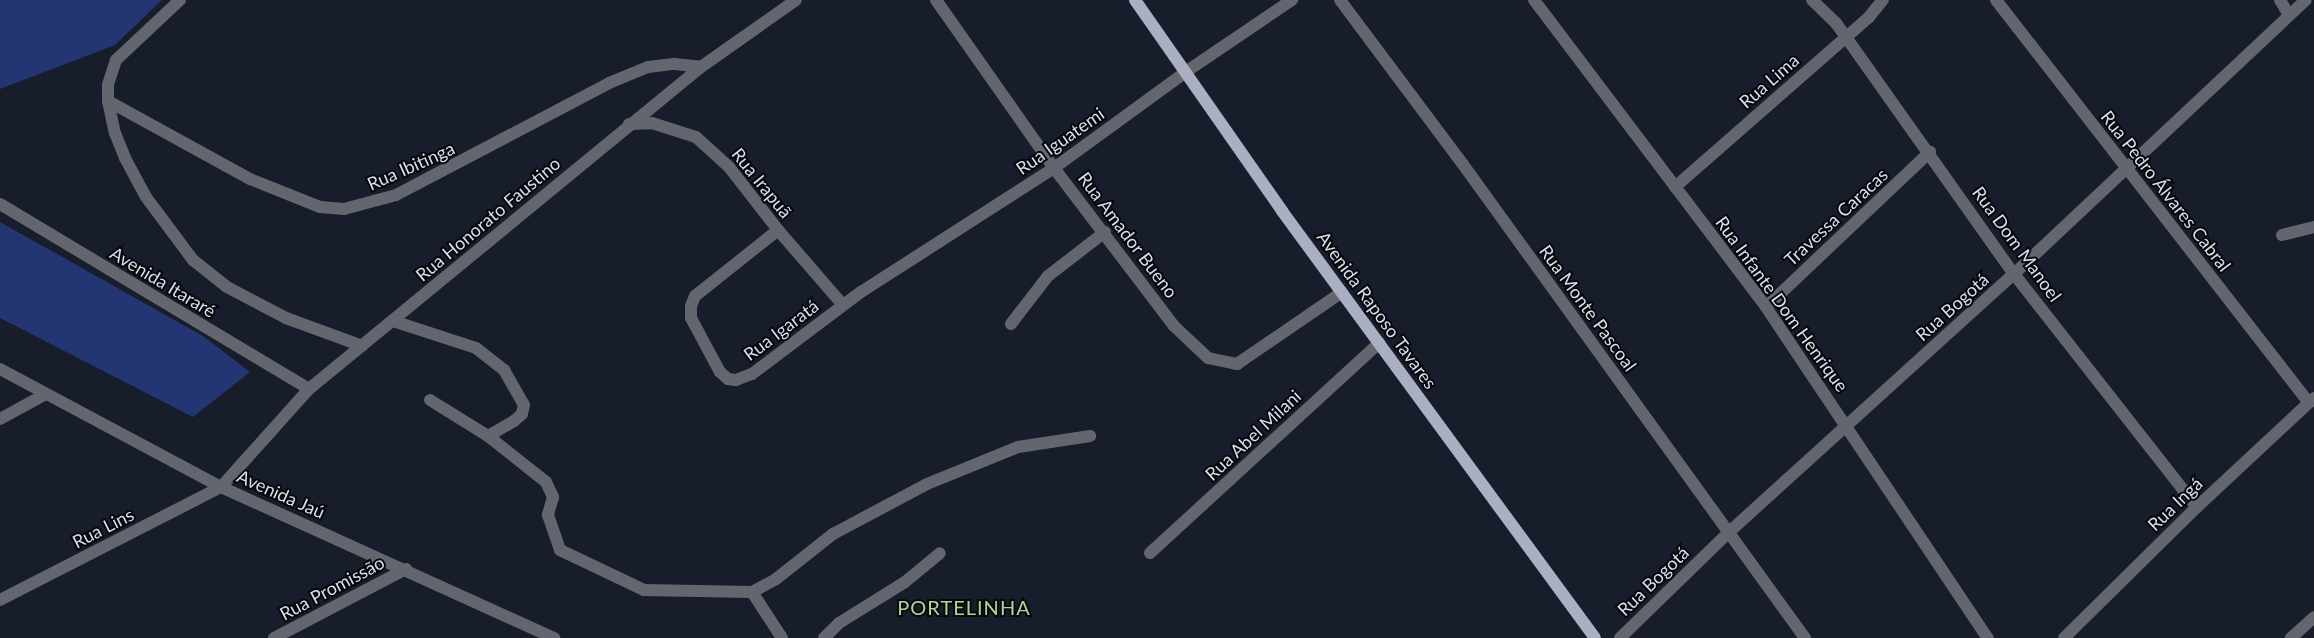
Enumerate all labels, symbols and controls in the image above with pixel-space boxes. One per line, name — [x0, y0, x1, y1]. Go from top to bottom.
street label: Rua Lima — [1735, 49, 1803, 113]
street label: Rua Iguatemi — [1012, 103, 1108, 179]
street label: Rua Pedro Álvares Cabral — [2096, 106, 2236, 276]
street label: Rua Ibitinga — [364, 137, 458, 195]
street label: Rua Irapuã — [727, 144, 797, 222]
street label: Rua Honorato Faustino — [411, 152, 565, 286]
street label: Travessa Caracas — [1780, 164, 1892, 270]
street label: Rua Amador Bueno — [1073, 167, 1183, 303]
street label: Rua Dom Manoel — [1968, 182, 2066, 306]
street label: Rua Infante Dom Henrique — [1711, 212, 1853, 396]
street label: Avenida Raposo Tavares — [1312, 227, 1442, 393]
street label: Rua Monte Pascoal — [1535, 241, 1641, 375]
street label: Avenida Itararé — [106, 242, 220, 322]
street label: Rua Bogotá — [1911, 269, 1993, 345]
street label: Rua Igaratá — [739, 295, 823, 365]
street label: Rua Abel Milani — [1200, 385, 1306, 485]
street label: Avenida Jaú — [234, 465, 328, 523]
street label: Rua Ingá — [2143, 473, 2207, 535]
street label: Rua Lins — [69, 503, 137, 553]
street label: Rua Bogotá — [1613, 542, 1693, 620]
street label: Rua Promissão — [276, 551, 388, 625]
district label: PORTELINHA — [896, 595, 1032, 619]

